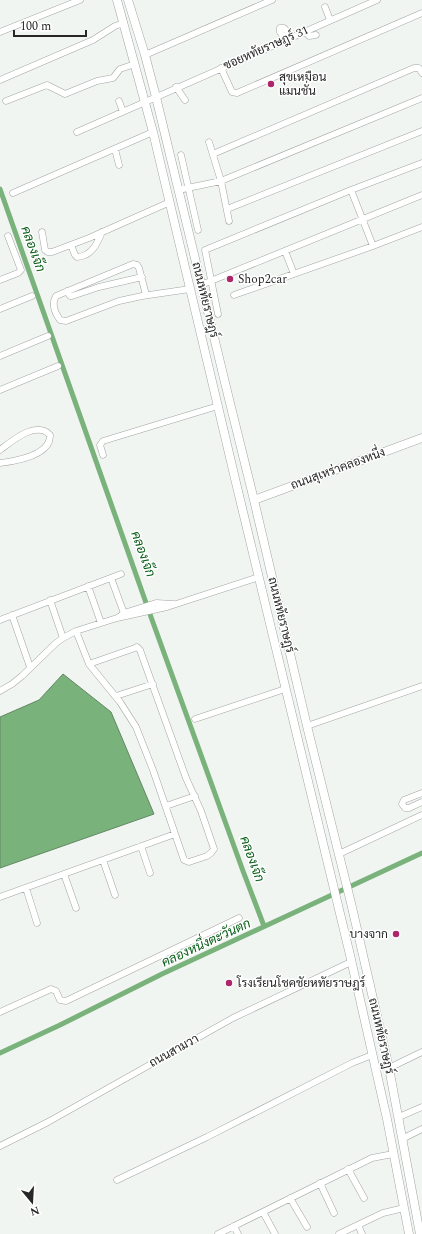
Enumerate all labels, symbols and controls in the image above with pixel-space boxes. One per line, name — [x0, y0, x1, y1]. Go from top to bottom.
scale bar — [14, 12, 86, 38]
text: 100 m — [20, 17, 51, 36]
street label: ซอยหทัยราษฎร์ 31 — [220, 21, 312, 75]
place label: สุขเหมือน แมนชั่น — [279, 68, 327, 101]
marker: สุขเหมือน แมนชั่น — [266, 79, 276, 89]
water label: คลองเจ๊ก — [15, 223, 51, 275]
street label: ถนนหทัยราษฎร์ — [186, 260, 224, 340]
place label: Shop2car — [238, 270, 287, 289]
marker: Shop2car — [225, 274, 235, 284]
street label: ถนนสุเหร่าคลองหนึ่ง — [287, 441, 388, 495]
water label: คลองเจ๊ก — [125, 528, 161, 580]
street label: ถนนหทัยราษฎร์ — [262, 575, 300, 655]
water label: คลองเจ๊ก — [234, 833, 270, 885]
water label: คลองหนึ่งตะวันตก — [157, 911, 254, 972]
place label: บางจาก — [350, 925, 388, 944]
marker: บางจาก — [391, 929, 401, 939]
place label: โรงเรียนโชคชัยหทัยราษฎร์ — [236, 974, 366, 993]
marker: โรงเรียนโชคชัยหทัยราษฎร์ — [224, 978, 234, 988]
street label: ถนนหทัยราษฎร์ — [363, 996, 399, 1076]
street label: ถนนสามวา — [146, 1030, 202, 1072]
north arrow — [12, 1182, 52, 1222]
text: N — [28, 1202, 42, 1221]

